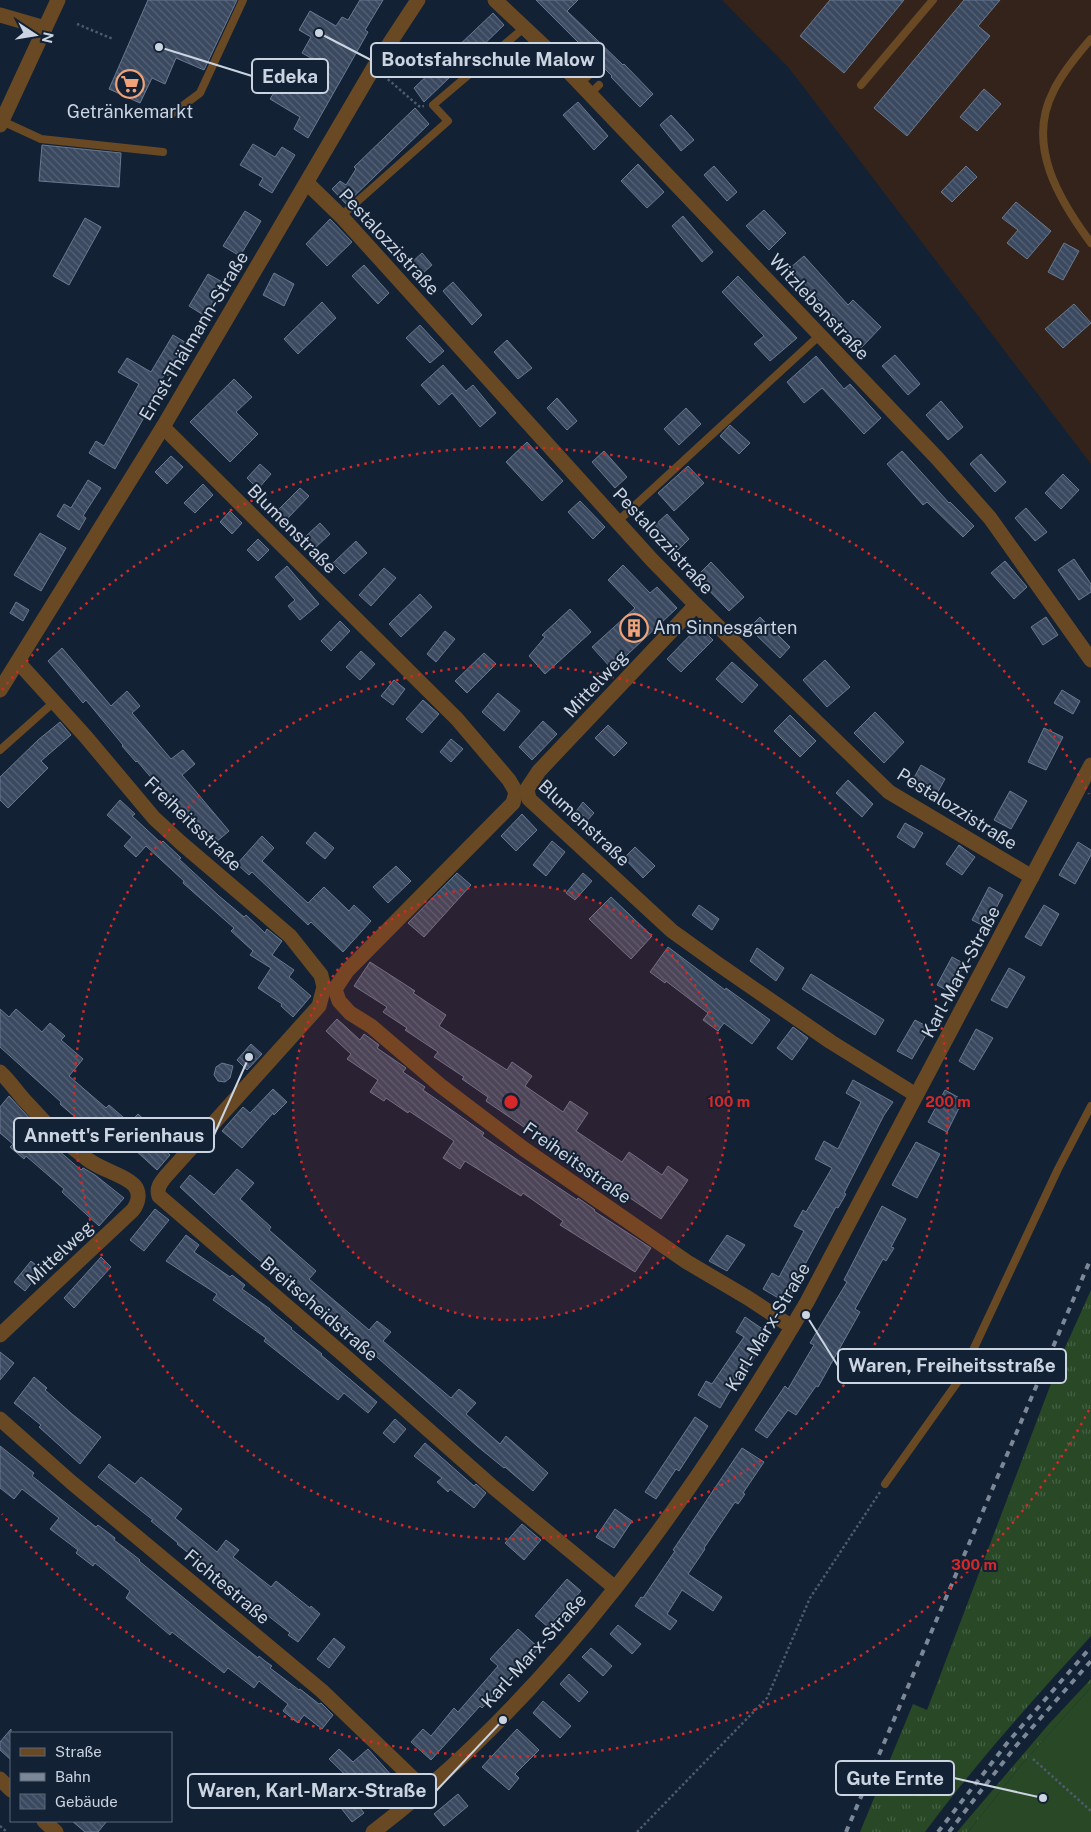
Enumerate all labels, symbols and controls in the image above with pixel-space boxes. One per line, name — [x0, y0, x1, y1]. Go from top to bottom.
north arrow — [10, 10, 60, 60]
text: N — [39, 31, 57, 45]
callout: Bootsfahrschule Malow — [371, 43, 604, 77]
text: Bootsfahrschule Malow — [381, 48, 595, 70]
callout: Edeka — [252, 59, 328, 93]
text: Edeka — [262, 65, 318, 87]
supermarket icon: Getränkemarkt — [115, 69, 145, 99]
place label: Getränkemarkt — [67, 101, 193, 122]
street label: Pestalozzistraße — [335, 184, 444, 299]
street label: Ernst-Thälmann-Straße — [135, 247, 252, 424]
street label: Witzlebenstraße — [765, 249, 874, 364]
street label: Blumenstraße — [243, 480, 341, 578]
street label: Pestalozzistraße — [609, 483, 718, 598]
building icon: Am Sinnesgarten — [619, 613, 649, 643]
place label: Am Sinnesgarten — [653, 617, 797, 638]
street label: Mittelweg — [559, 646, 632, 721]
street label: Pestalozzistraße — [893, 763, 1021, 854]
street label: Freiheitsstraße — [140, 772, 246, 875]
street label: Blumenstraße — [534, 775, 634, 870]
street label: Karl-Marx-Straße — [917, 902, 1004, 1041]
centre of rings — [502, 1093, 520, 1111]
text: 100 m — [708, 1093, 750, 1110]
text: 200 m — [925, 1093, 971, 1110]
callout: Annett's Ferienhaus — [14, 1118, 214, 1152]
street label: Freiheitsstraße — [519, 1118, 635, 1208]
text: Annett's Ferienhaus — [24, 1124, 204, 1146]
street label: Mittelweg — [22, 1216, 97, 1289]
street label: Breitscheidstraße — [256, 1252, 382, 1365]
street label: Karl-Marx-Straße — [721, 1259, 814, 1395]
callout: Waren, Freiheitsstraße — [838, 1349, 1066, 1383]
text: Waren, Freiheitsstraße — [848, 1354, 1056, 1376]
street label: Fichtestraße — [180, 1545, 274, 1628]
text: 300 m — [951, 1556, 997, 1573]
street label: Karl-Marx-Straße — [477, 1589, 590, 1712]
legend — [10, 1732, 172, 1822]
text: Straße — [55, 1743, 102, 1760]
callout: Gute Ernte — [836, 1761, 954, 1795]
text: Gute Ernte — [846, 1767, 944, 1789]
text: Bahn — [55, 1768, 91, 1785]
callout: Waren, Karl-Marx-Straße — [188, 1774, 436, 1808]
text: Waren, Karl-Marx-Straße — [198, 1779, 426, 1801]
text: Gebäude — [55, 1793, 118, 1810]

